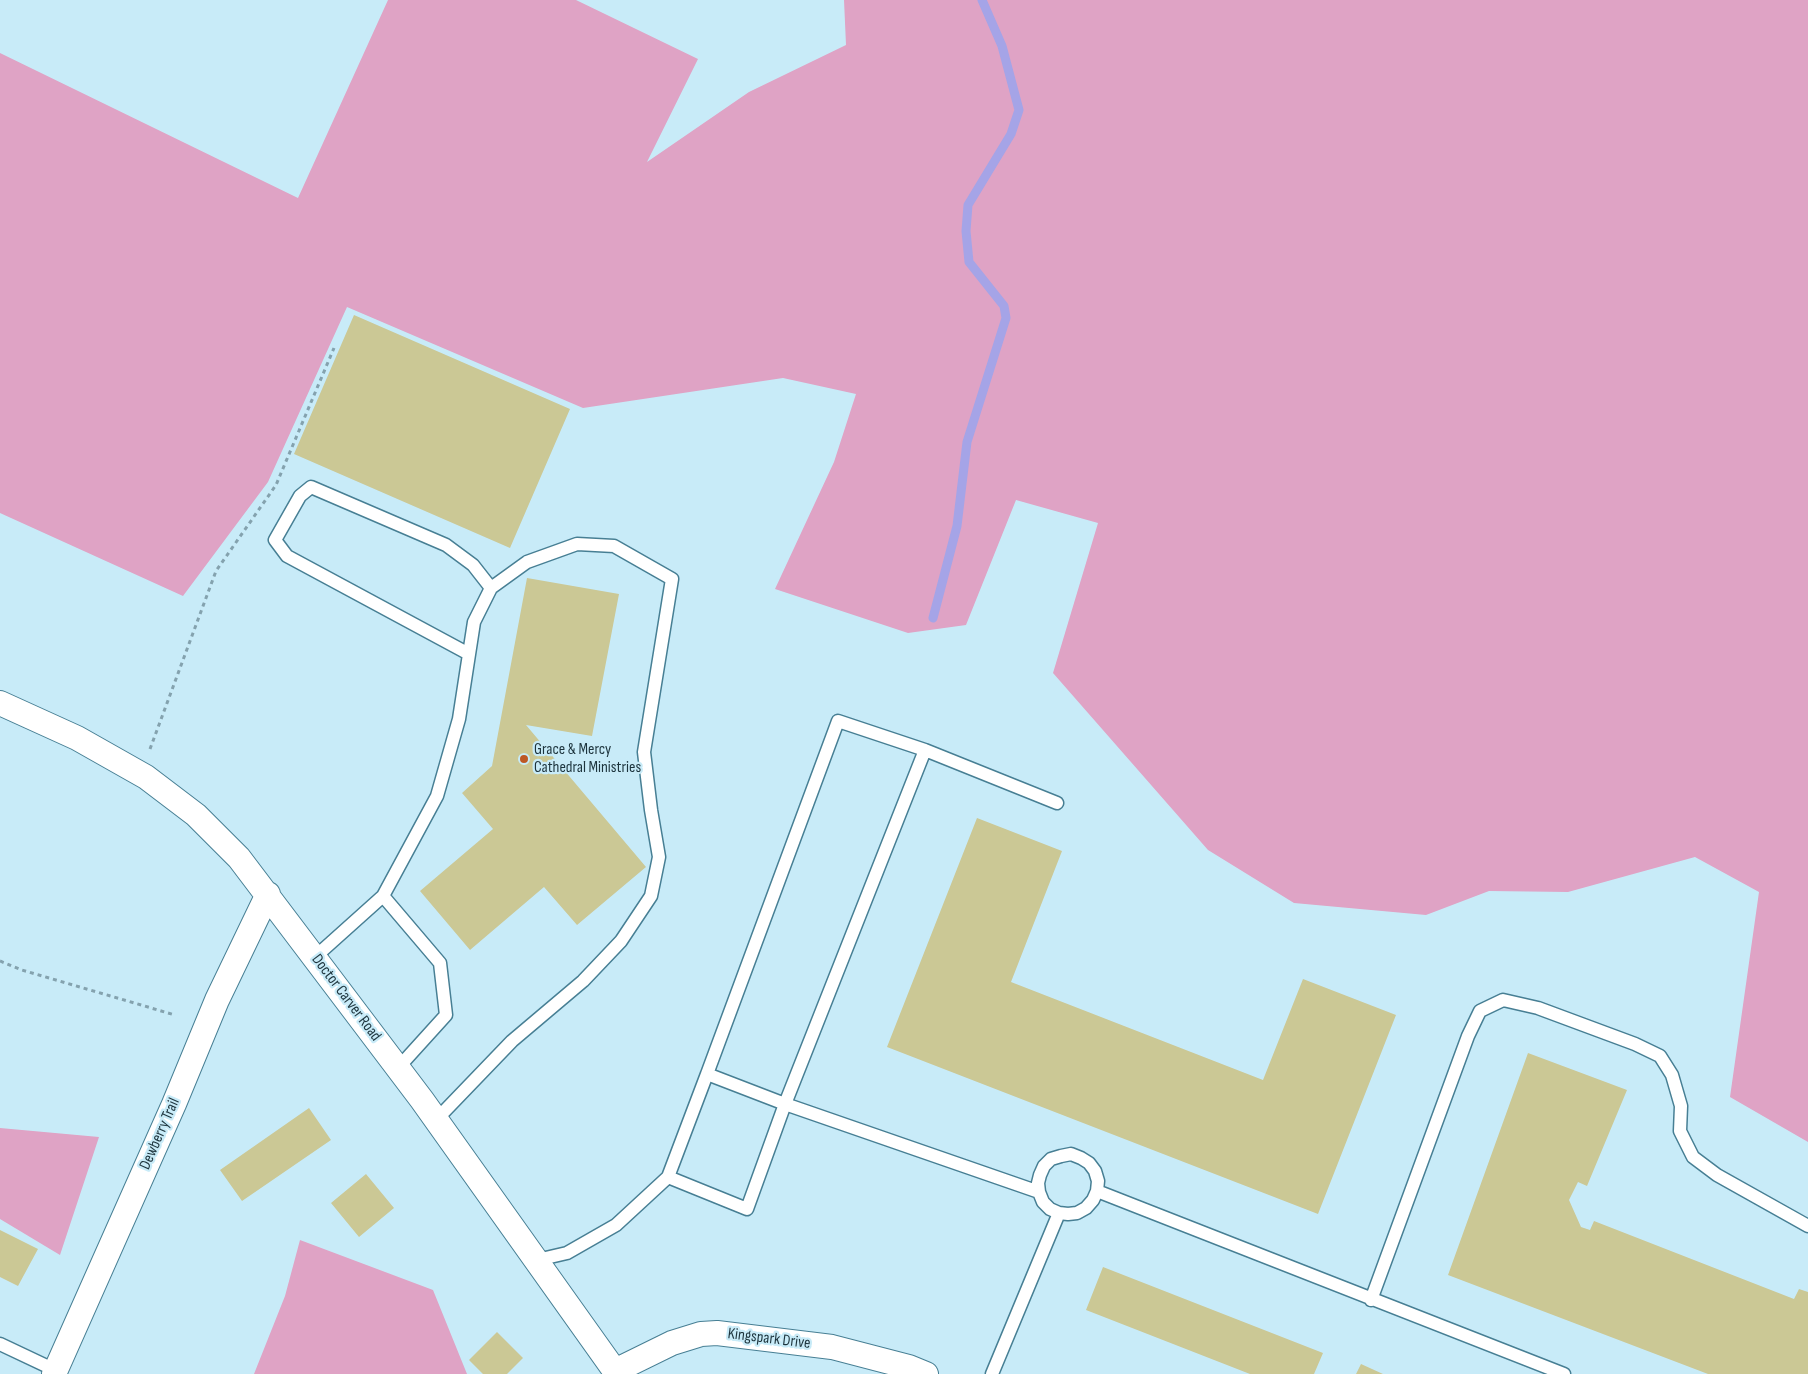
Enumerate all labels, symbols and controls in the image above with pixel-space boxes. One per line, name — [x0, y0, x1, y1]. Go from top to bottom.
place label: Grace & Mercy Cathedral Ministries — [534, 740, 641, 778]
marker: Grace & Mercy Cathedral Ministries — [518, 753, 530, 765]
street label: Doctor Carver Road — [307, 951, 385, 1045]
street label: Dewberry Trail — [136, 1095, 184, 1173]
street label: Kingspark Drive — [727, 1324, 811, 1354]

